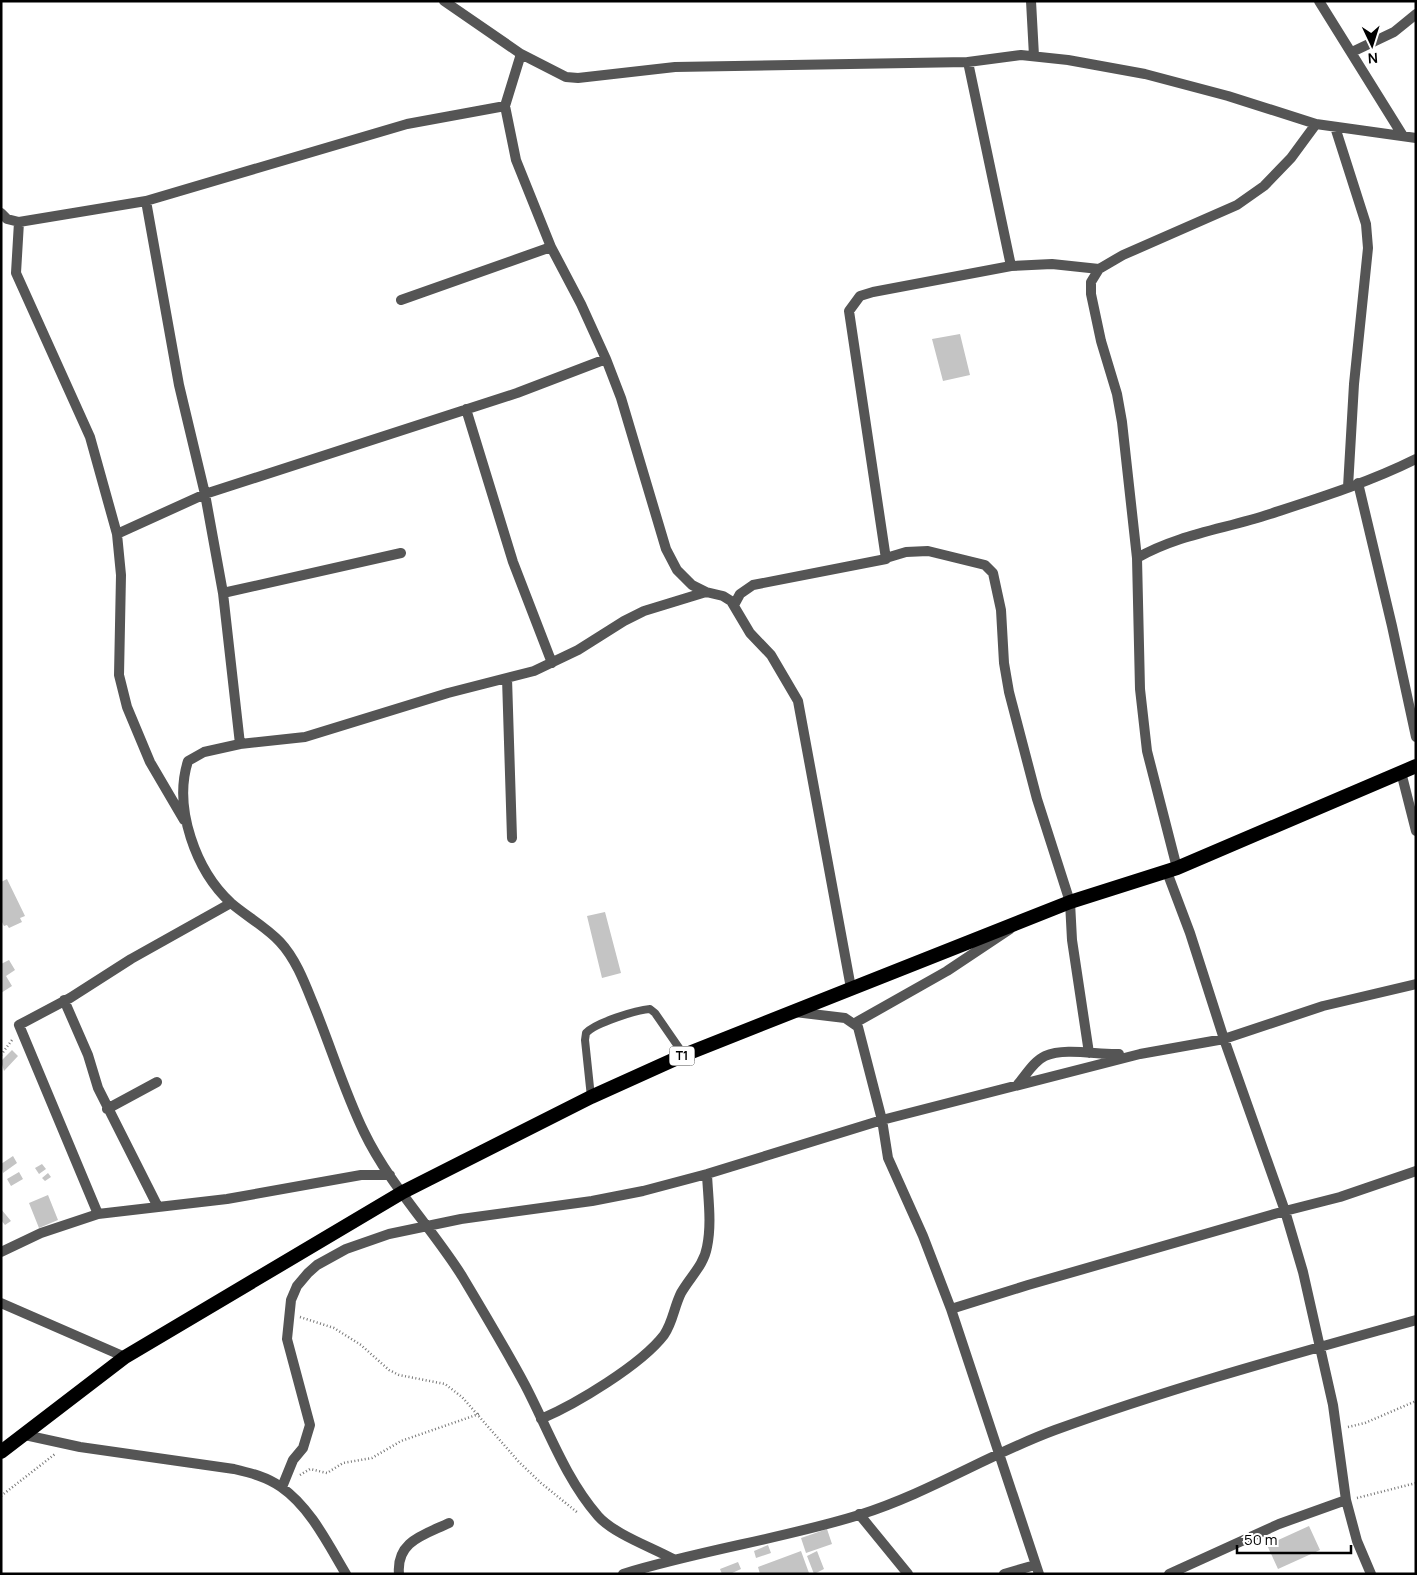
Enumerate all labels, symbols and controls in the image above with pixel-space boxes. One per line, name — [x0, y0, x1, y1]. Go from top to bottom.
north arrow — [1347, 20, 1397, 70]
text: N — [1367, 49, 1379, 68]
road number: T1 — [670, 1046, 694, 1066]
scale bar — [1237, 1522, 1351, 1554]
text: 50 m — [1244, 1529, 1278, 1550]

